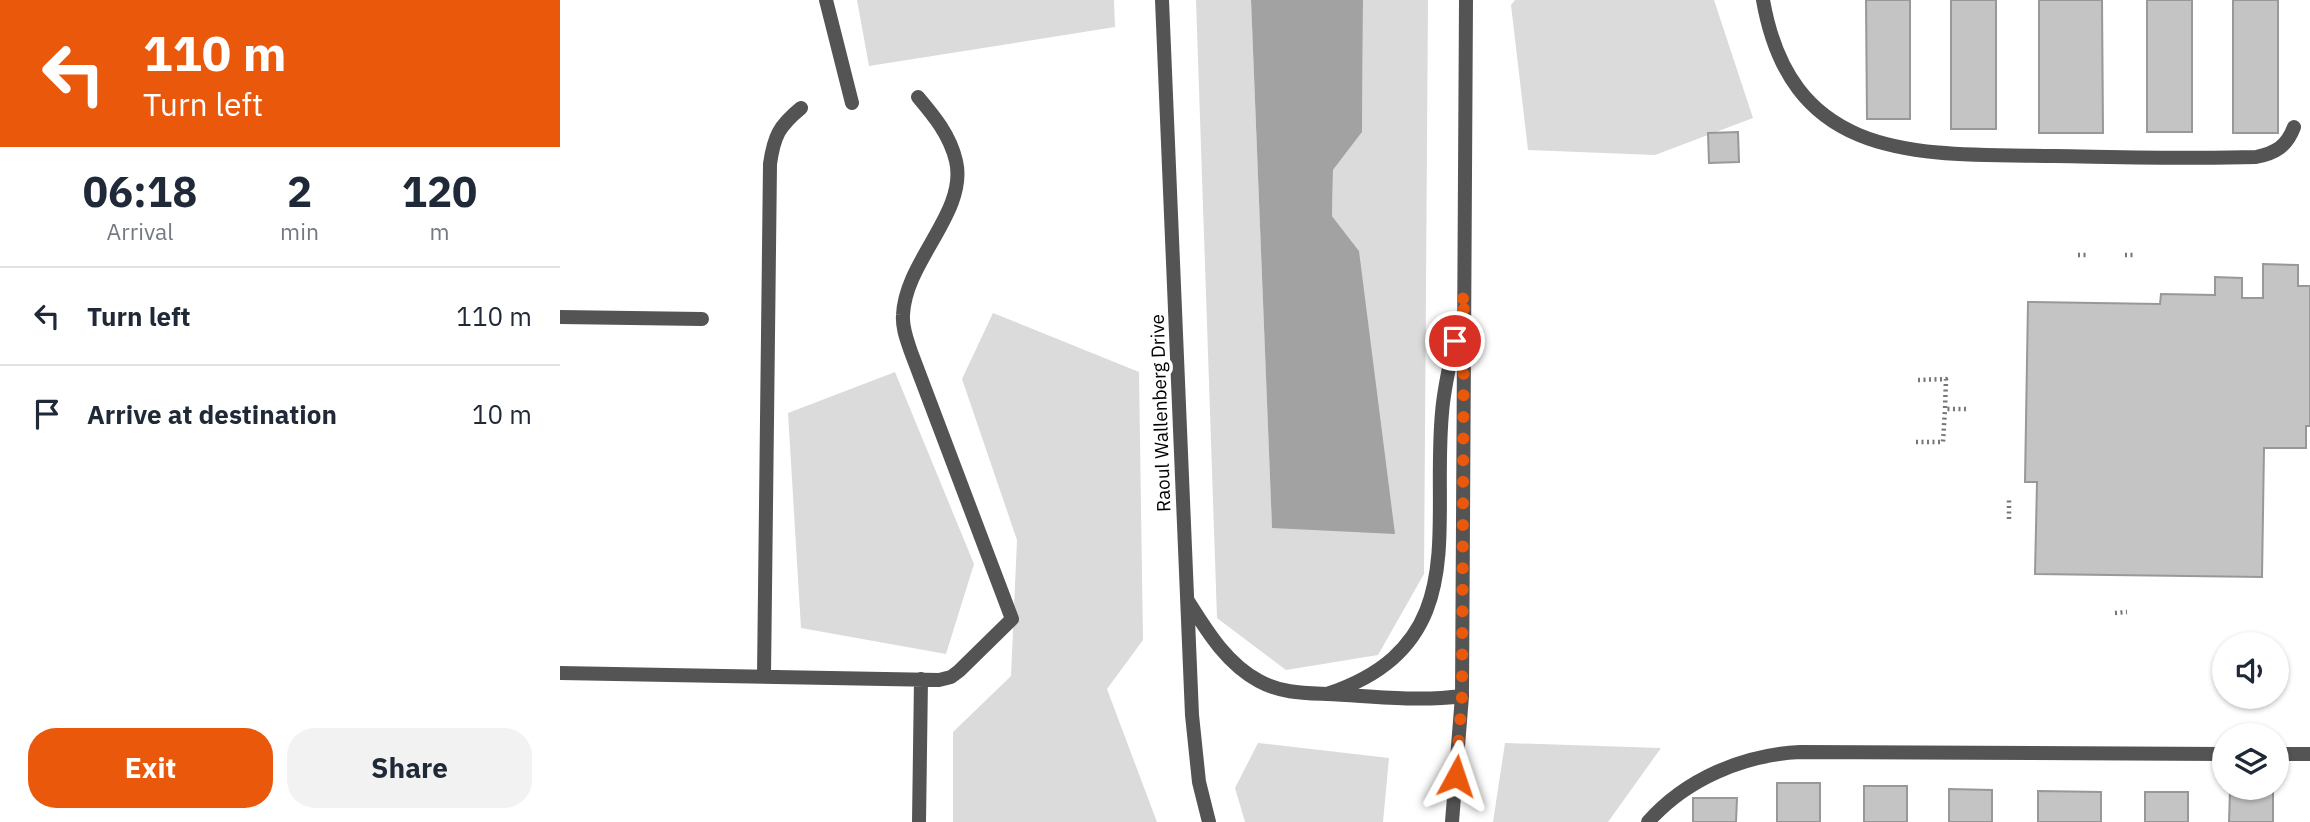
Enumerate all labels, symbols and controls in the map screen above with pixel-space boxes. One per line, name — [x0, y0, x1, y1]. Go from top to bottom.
text: 110 m — [143, 21, 287, 84]
icon: left — [28, 28, 119, 119]
text: Turn left — [143, 83, 263, 125]
text: 06:18 — [83, 164, 197, 219]
text: 2 — [287, 164, 312, 219]
text: 120 — [402, 164, 477, 219]
text: Arrival — [107, 216, 174, 246]
text: min — [280, 216, 319, 246]
text: m — [429, 216, 450, 246]
icon: left — [28, 297, 66, 335]
text: Turn left — [87, 299, 190, 333]
text: 110 m — [456, 299, 532, 333]
pin — [1425, 311, 1485, 371]
street label: Raoul Wallenberg Drive — [1145, 314, 1175, 512]
icon: arrive — [1436, 322, 1474, 360]
icon: arrive — [28, 395, 66, 433]
text: Arrive at destination — [87, 397, 337, 431]
text: 10 m — [472, 397, 532, 431]
map controls — [2212, 632, 2289, 800]
button: sound — [2212, 632, 2289, 709]
button: layers — [2212, 723, 2289, 800]
button: Exit — [28, 728, 273, 808]
button: Share — [287, 728, 532, 808]
position arrow — [1419, 739, 1493, 813]

